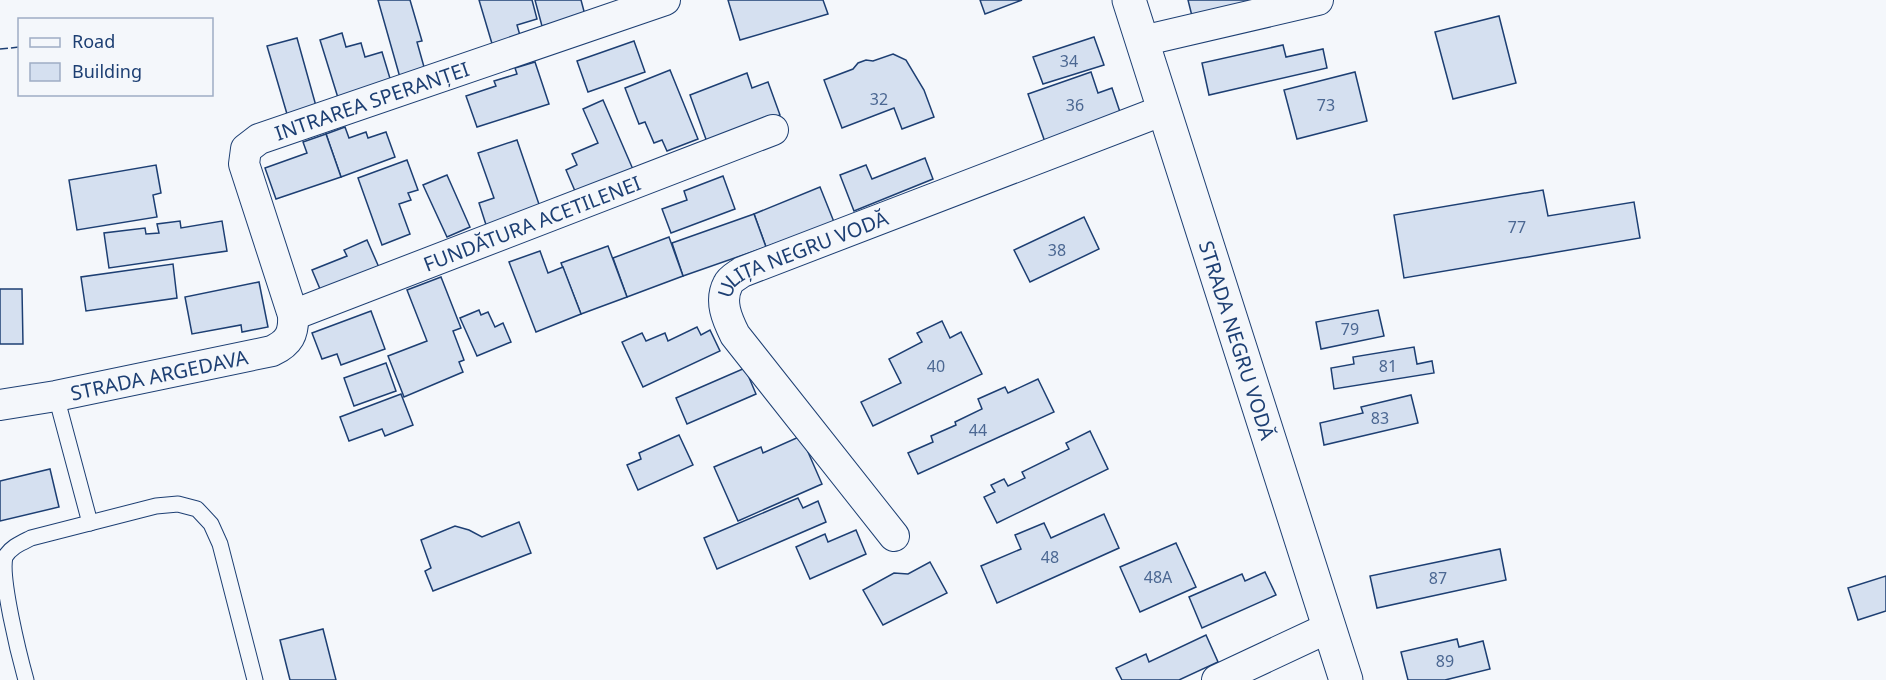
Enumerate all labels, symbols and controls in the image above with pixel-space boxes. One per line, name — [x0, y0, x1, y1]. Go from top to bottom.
legend — [18, 18, 213, 96]
text: Road — [72, 29, 115, 53]
house number: 34 — [1060, 50, 1078, 72]
street label: INTRAREA SPERANȚEI — [271, 55, 472, 146]
text: Building — [72, 59, 142, 83]
house number: 32 — [870, 88, 888, 110]
house number: 36 — [1066, 94, 1084, 116]
house number: 73 — [1317, 94, 1335, 116]
street label: FUNDĂTURA ACETILENEI — [419, 169, 644, 277]
street label: ULIȚA NEGRU VODĂ — [711, 204, 892, 301]
house number: 77 — [1508, 216, 1526, 238]
street label: STRADA NEGRU VODĂ — [1193, 237, 1282, 443]
house number: 38 — [1048, 239, 1066, 261]
house number: 79 — [1341, 318, 1359, 340]
street label: STRADA ARGEDAVA — [68, 343, 250, 406]
house number: 40 — [927, 355, 945, 377]
house number: 81 — [1379, 355, 1397, 377]
house number: 83 — [1371, 407, 1389, 429]
house number: 44 — [969, 419, 987, 441]
house number: 48 — [1041, 546, 1059, 568]
house number: 48A — [1144, 566, 1173, 588]
house number: 87 — [1429, 567, 1447, 589]
house number: 89 — [1436, 650, 1454, 672]

